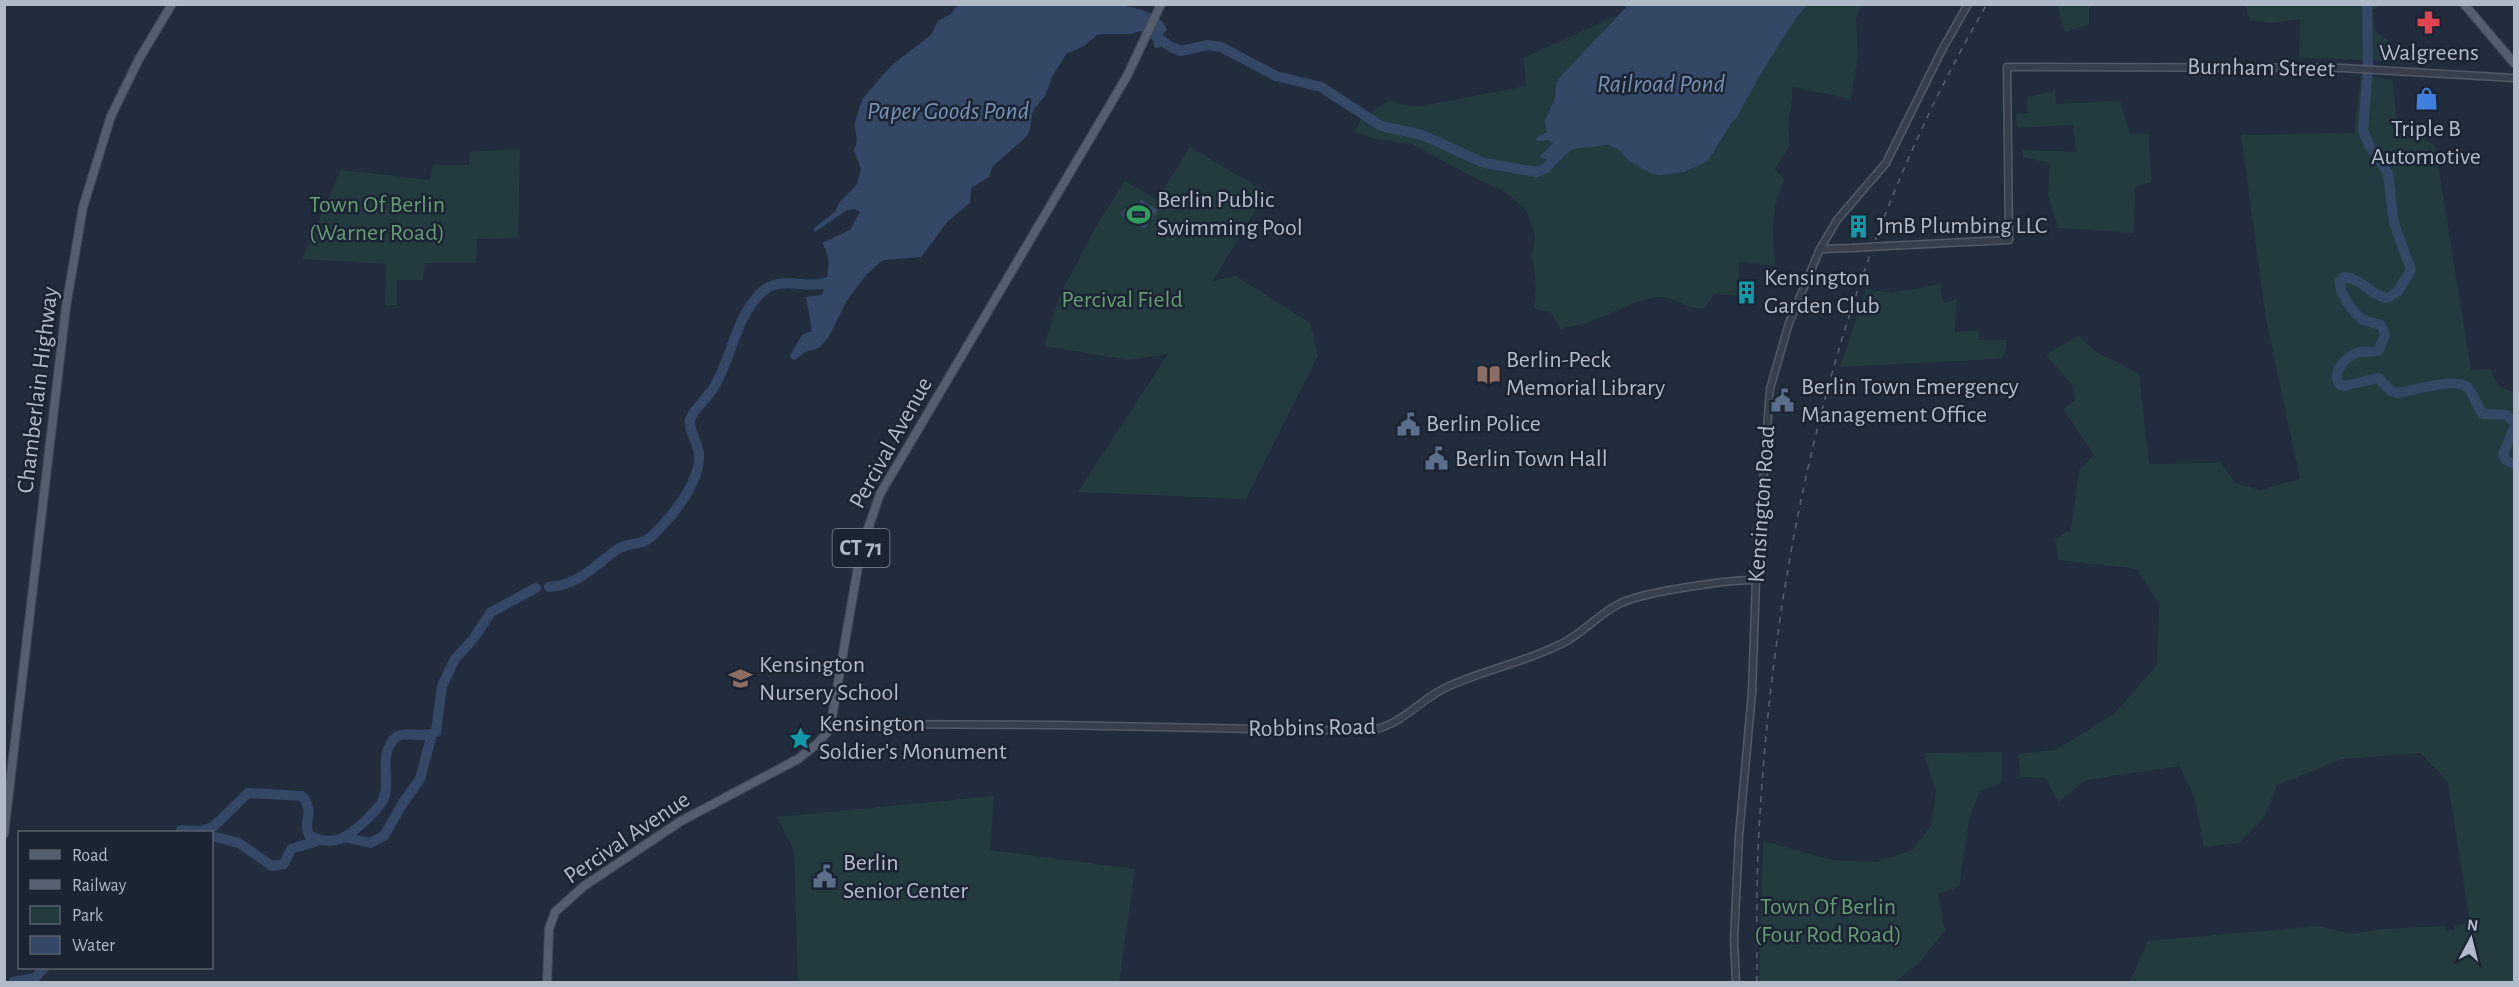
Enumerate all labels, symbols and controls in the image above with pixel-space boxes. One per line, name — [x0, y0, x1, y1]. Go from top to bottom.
pharmacy icon: Walgreens — [2416, 10, 2442, 36]
place label: Walgreens — [2379, 41, 2479, 65]
street label: Burnham Street — [2187, 55, 2336, 81]
water label: Railroad Pond — [1597, 71, 1726, 97]
shop icon: Triple B Automotive — [2413, 86, 2439, 112]
water label: Paper Goods Pond — [867, 98, 1030, 124]
place label: Triple B Automotive — [2371, 117, 2481, 169]
place label: Berlin Public Swimming Pool — [1157, 188, 1303, 240]
park label: Town Of Berlin (Warner Road) — [309, 193, 445, 245]
sports icon: Berlin Public Swimming Pool — [1126, 201, 1152, 227]
building icon: JmB Plumbing LLC — [1846, 213, 1872, 239]
place label: JmB Plumbing LLC — [1877, 214, 2047, 238]
place label: Kensington Garden Club — [1764, 266, 1880, 318]
building icon: Kensington Garden Club — [1733, 279, 1759, 305]
street label: Chamberlain Highway — [13, 285, 63, 495]
park label: Percival Field — [1061, 288, 1183, 312]
place label: Berlin-Peck Memorial Library — [1506, 348, 1665, 400]
library icon: Berlin-Peck Memorial Library — [1475, 361, 1501, 387]
street label: Percival Avenue — [845, 373, 937, 513]
place label: Berlin Town Emergency Management Office — [1801, 375, 2019, 427]
public building icon: Berlin Town Emergency Management Office — [1770, 388, 1796, 414]
public building icon: Berlin Police — [1395, 411, 1421, 437]
place label: Berlin Police — [1426, 412, 1541, 436]
street label: Kensington Road — [1745, 424, 1779, 584]
public building icon: Berlin Town Hall — [1424, 446, 1450, 472]
place label: Berlin Town Hall — [1455, 447, 1608, 471]
road number: CT 71 — [832, 529, 890, 567]
place label: Kensington Nursery School — [759, 653, 899, 705]
school or university icon: Kensington Nursery School — [728, 666, 754, 692]
place label: Kensington Soldier's Monument — [819, 712, 1007, 764]
street label: Robbins Road — [1248, 715, 1376, 741]
place icon: Kensington Soldier's Monument — [788, 725, 814, 751]
street label: Percival Avenue — [560, 787, 694, 889]
legend — [18, 831, 213, 969]
text: Road — [72, 847, 108, 865]
place label: Berlin Senior Center — [843, 851, 968, 903]
public building icon: Berlin Senior Center — [812, 864, 838, 890]
text: Railway — [72, 877, 127, 895]
park label: Town Of Berlin (Four Rod Road) — [1754, 895, 1902, 947]
text: Park — [72, 907, 104, 925]
north arrow — [2441, 909, 2501, 969]
text: N — [2466, 916, 2479, 934]
text: Water — [72, 937, 115, 955]

